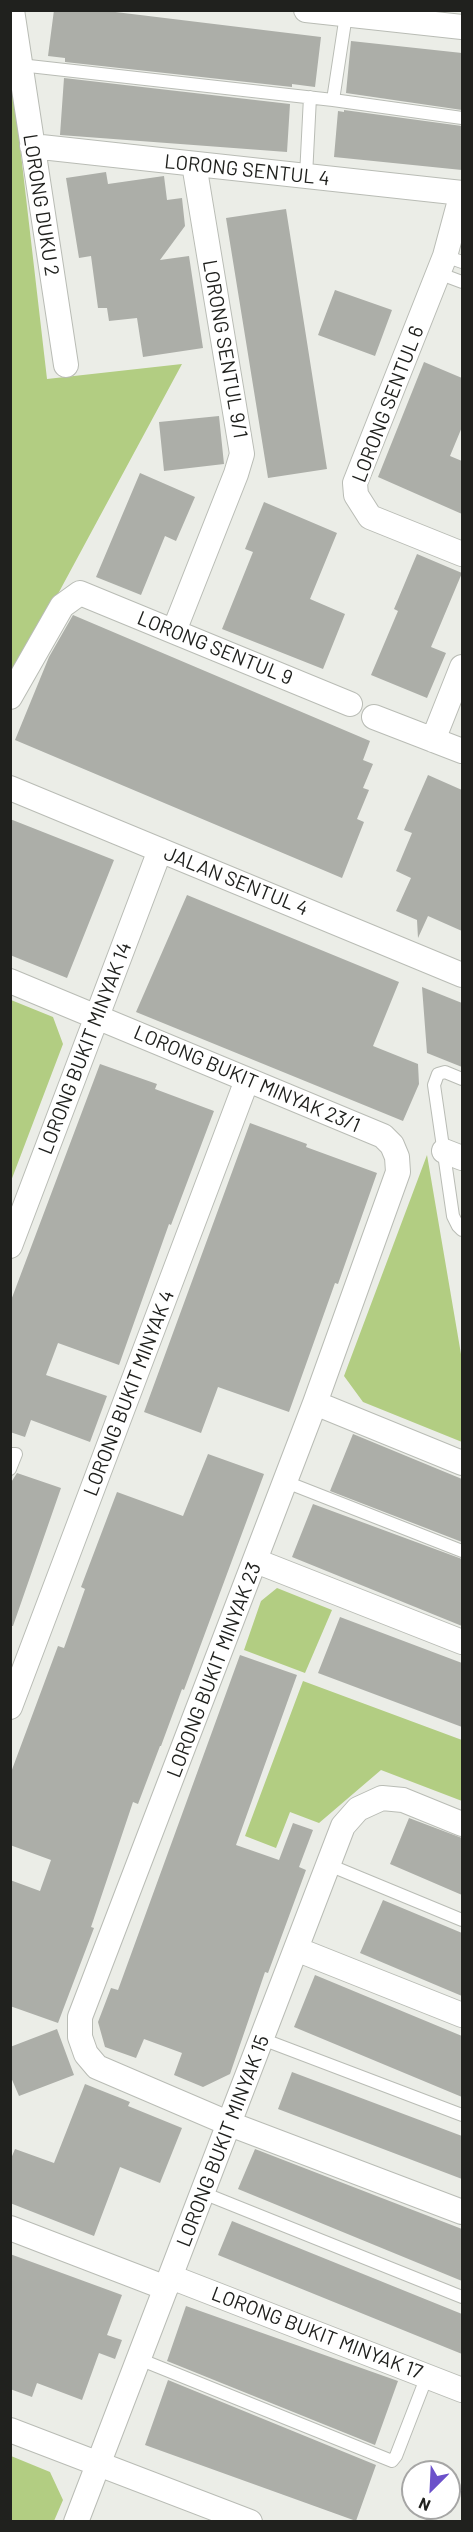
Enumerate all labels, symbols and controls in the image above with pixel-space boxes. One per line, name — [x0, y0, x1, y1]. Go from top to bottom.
street label: LORONG DUKU 2 — [18, 132, 64, 278]
street label: LORONG SENTUL 4 — [163, 149, 331, 191]
street label: LORONG SENTUL 9/1 — [198, 258, 252, 440]
street label: LORONG SENTUL 6 — [347, 322, 429, 486]
street label: LORONG SENTUL 9 — [134, 606, 296, 690]
street label: JALAN SENTUL 4 — [160, 841, 312, 921]
street label: LORONG BUKIT MINYAK 14 — [33, 938, 137, 1158]
street label: LORONG BUKIT MINYAK 23/1 — [130, 1020, 364, 1138]
street label: LORONG BUKIT MINYAK 4 — [79, 1287, 179, 1499]
street label: LORONG BUKIT MINYAK 23 — [162, 1559, 266, 1781]
street label: LORONG BUKIT MINYAK 15 — [172, 2032, 274, 2250]
street label: LORONG BUKIT MINYAK 17 — [208, 2282, 426, 2384]
north arrow — [401, 2460, 461, 2520]
text: N — [416, 2494, 433, 2516]

